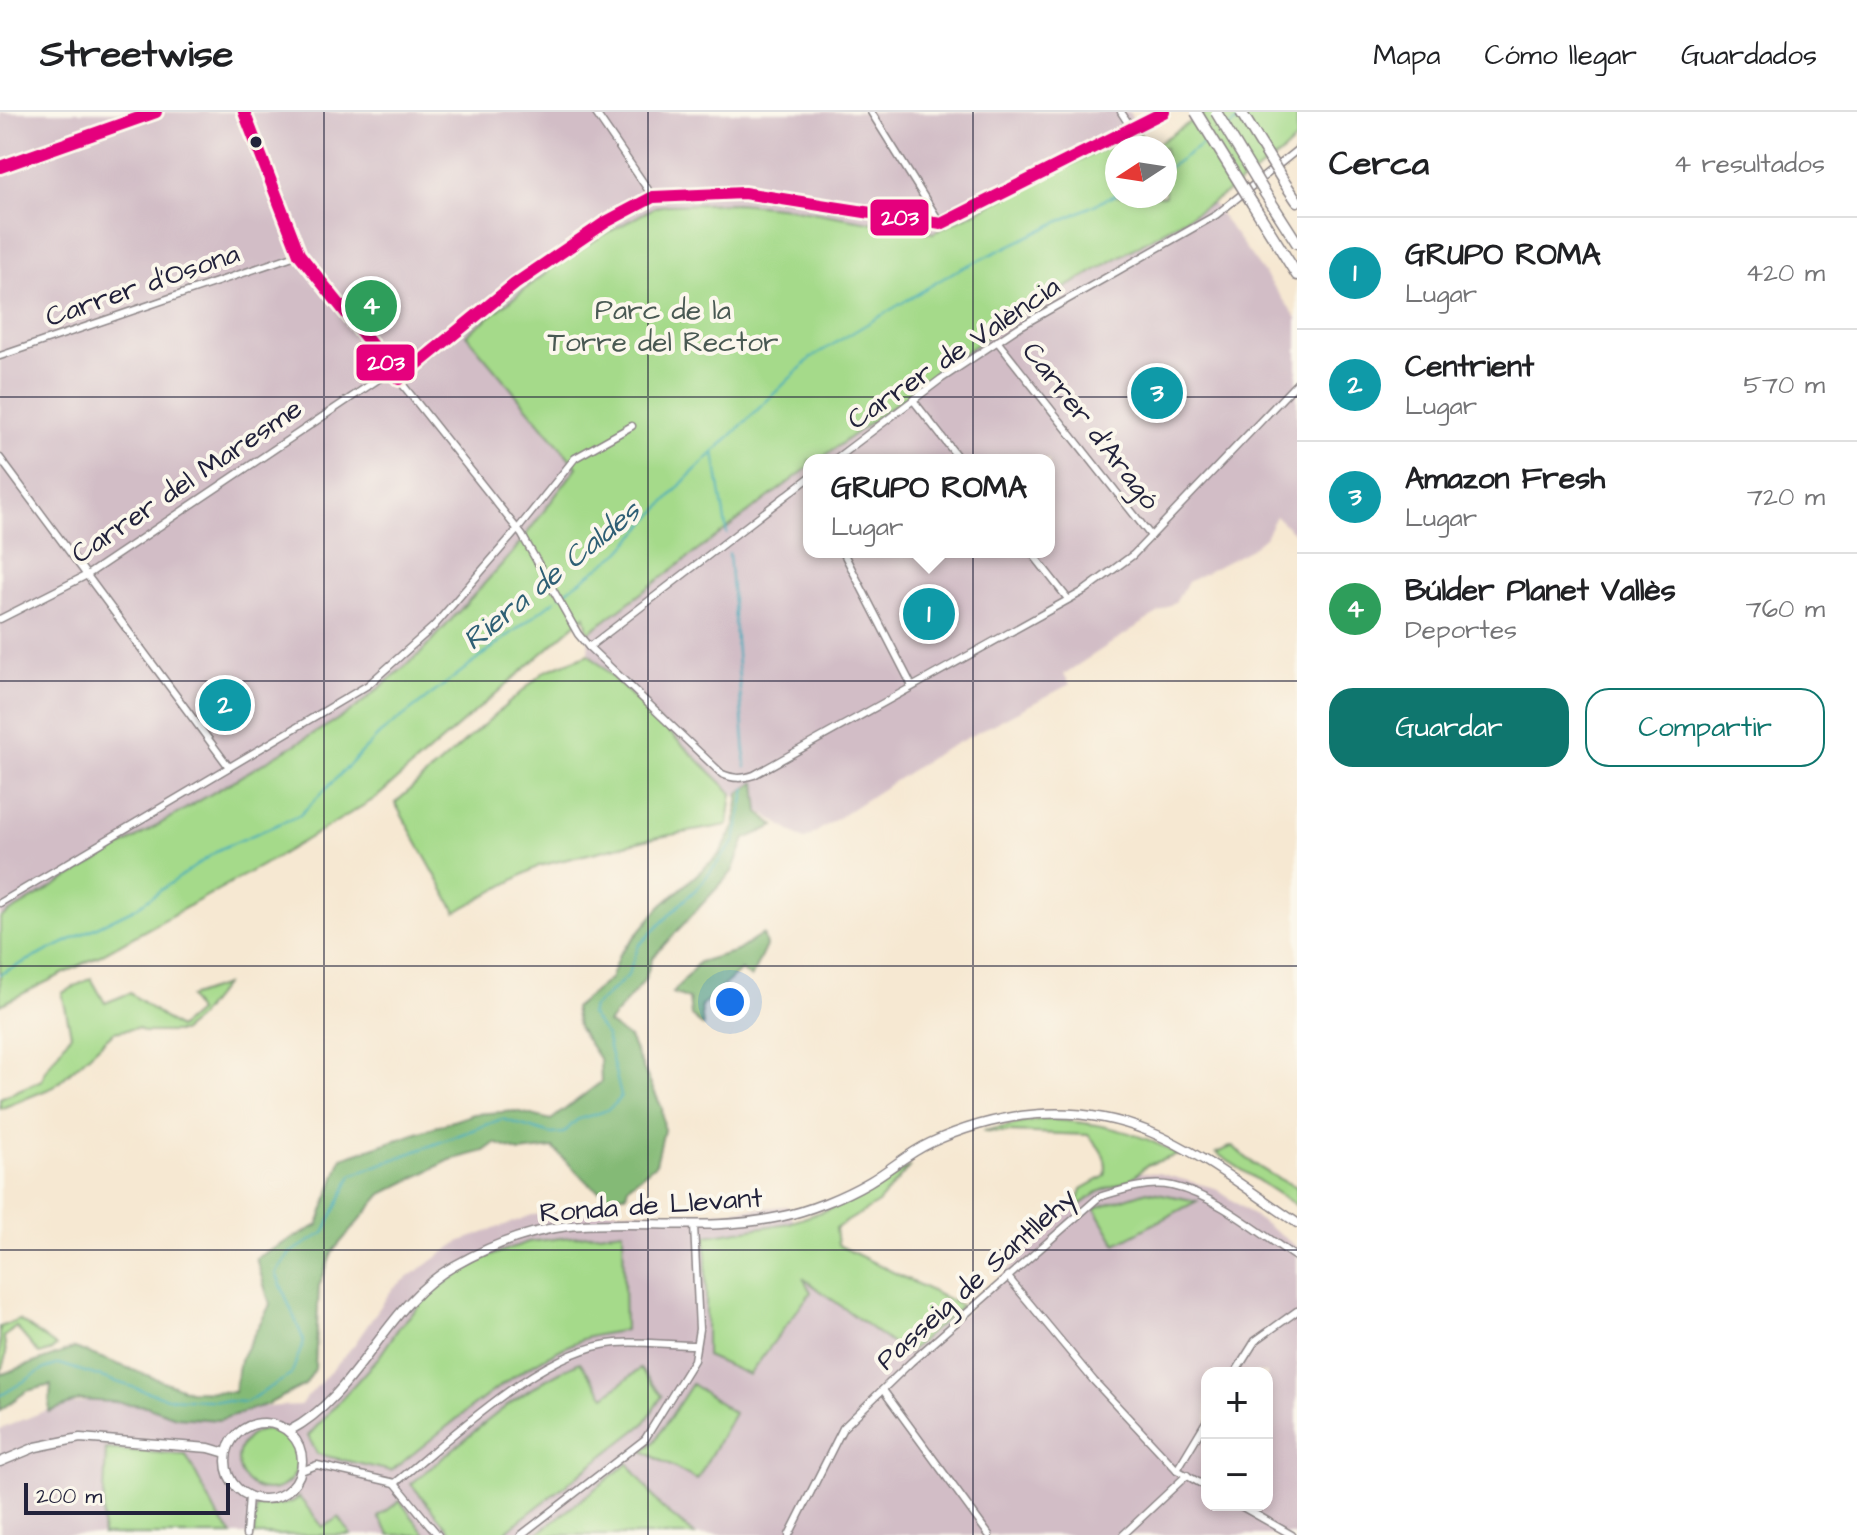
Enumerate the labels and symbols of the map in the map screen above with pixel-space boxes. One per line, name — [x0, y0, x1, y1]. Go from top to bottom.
unlabelled marker — [248, 134, 264, 150]
north arrow — [1105, 136, 1177, 208]
line badge: 203 — [869, 198, 930, 237]
text: 203 — [880, 203, 920, 234]
street label: Carrer d'Osona — [40, 234, 245, 337]
street label: Carrer de València — [840, 267, 1068, 439]
pin: 4 — [345, 276, 397, 336]
park label: Parc de la Torre del Rector — [548, 291, 778, 362]
street label: Carrer d'Aragó — [1012, 334, 1169, 519]
line badge: 203 — [355, 343, 416, 382]
text: 203 — [366, 348, 406, 379]
pin: 3 — [1131, 363, 1183, 423]
street label: Carrer del Maresme — [64, 389, 310, 573]
water label: Riera de Caldes — [454, 490, 651, 661]
pin: 1 — [903, 584, 955, 644]
pin: 2 — [199, 675, 251, 735]
your location — [710, 982, 750, 1022]
street label: Ronda de Llevant — [538, 1178, 764, 1233]
street label: Passeig de Santllehy — [868, 1179, 1086, 1381]
scale bar — [24, 1479, 230, 1515]

